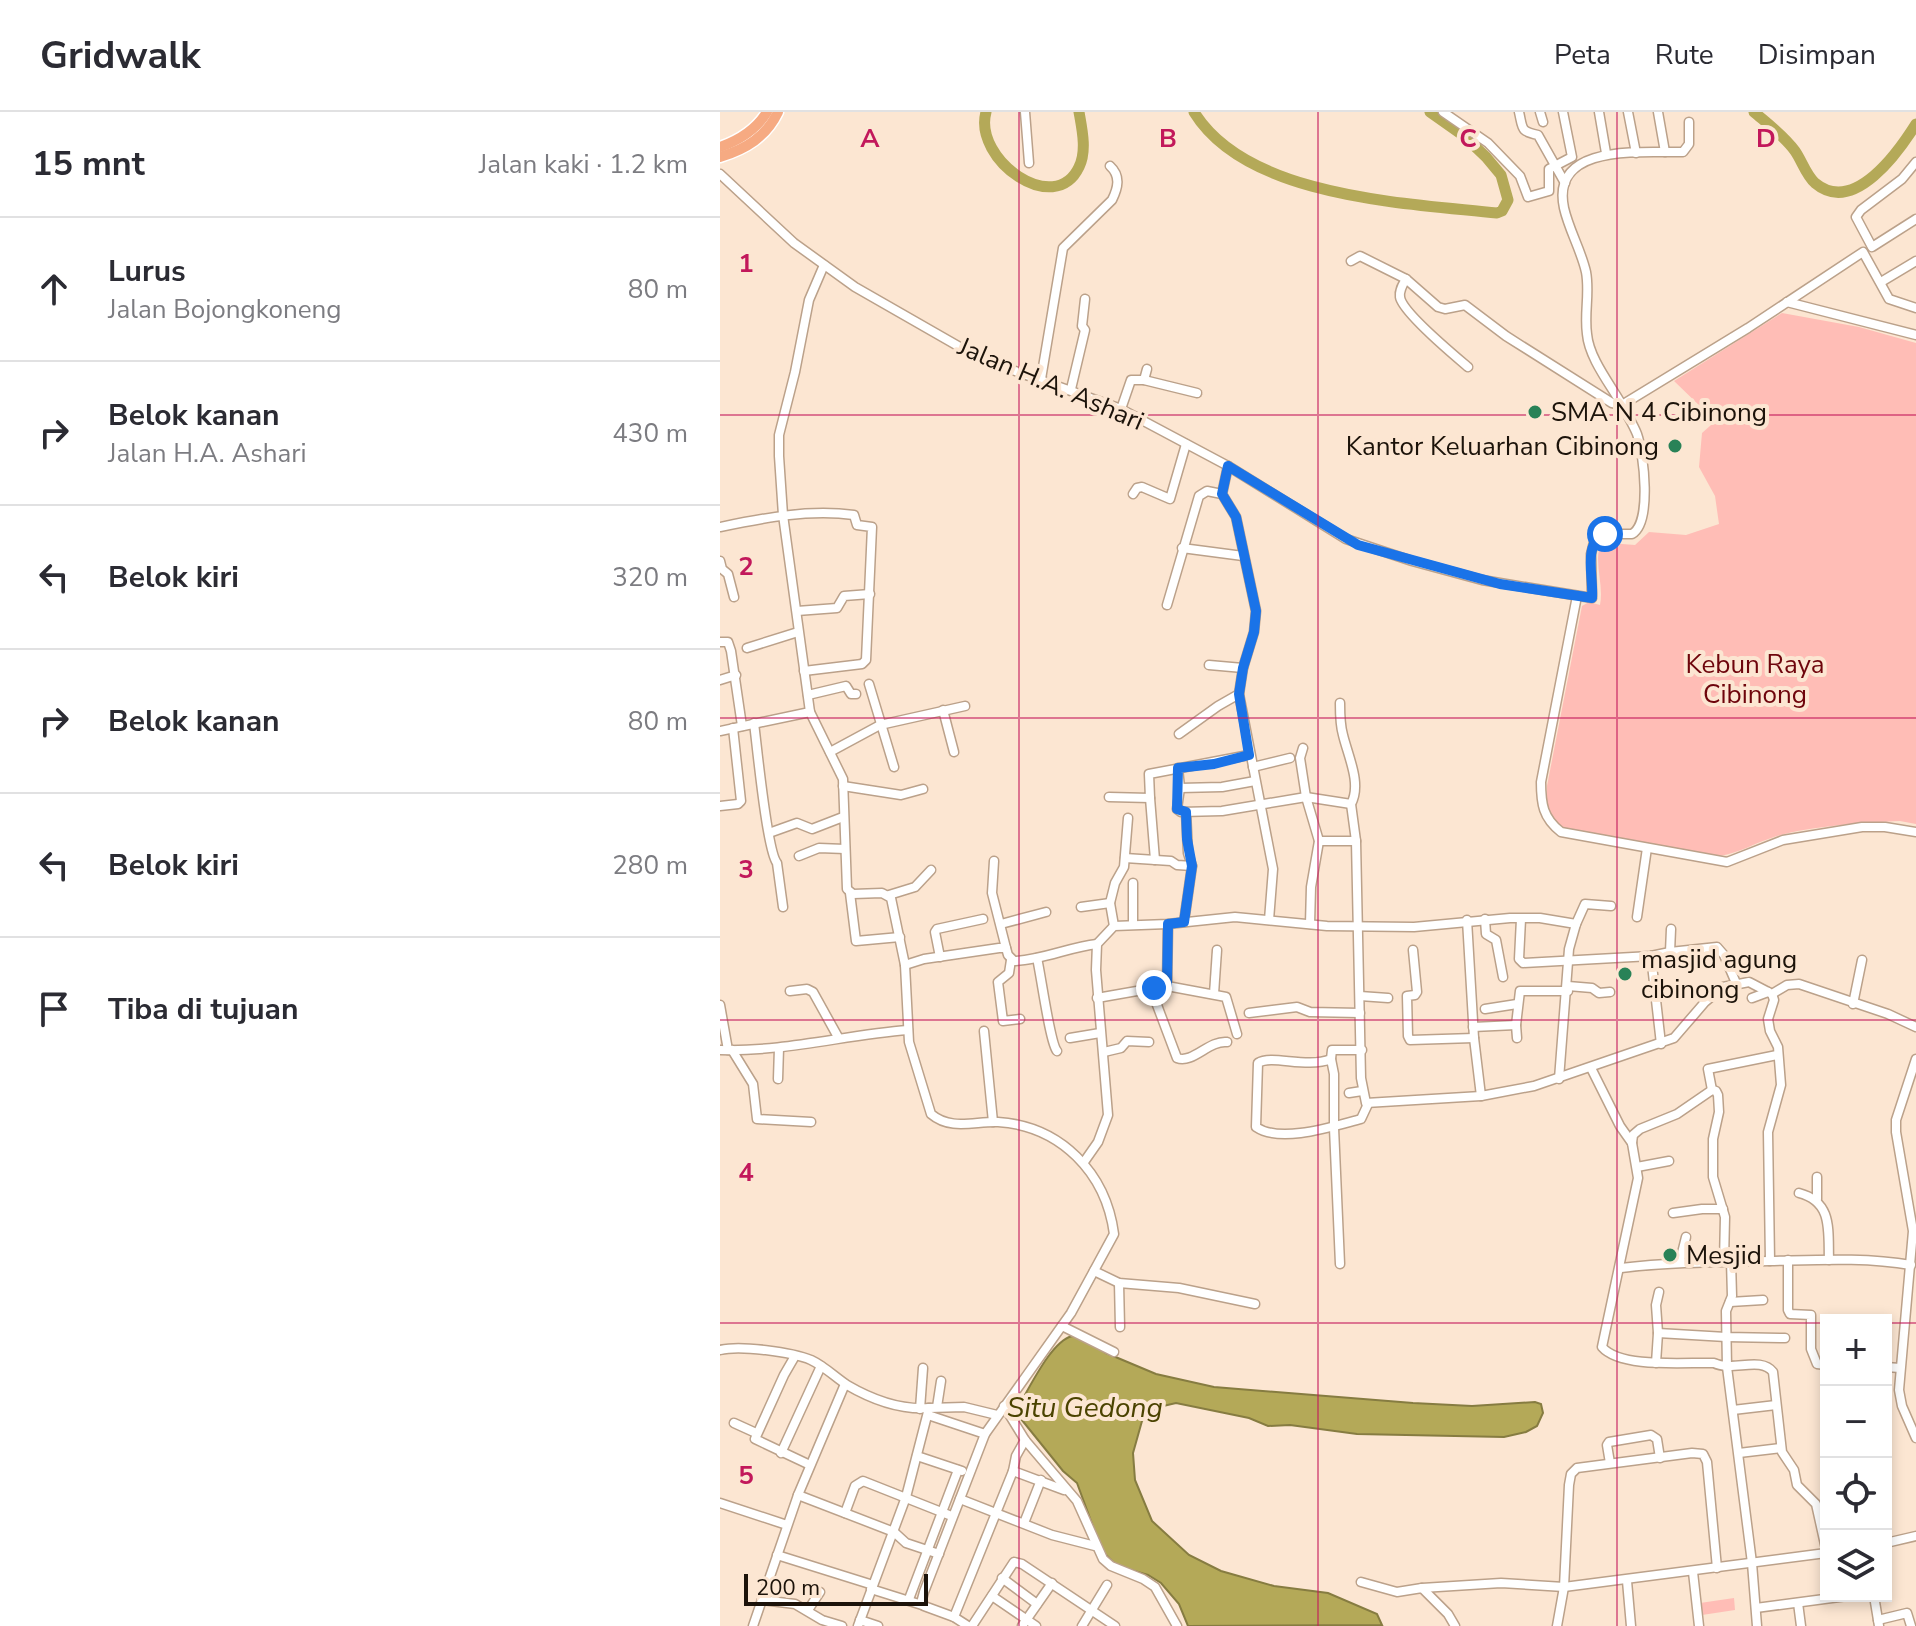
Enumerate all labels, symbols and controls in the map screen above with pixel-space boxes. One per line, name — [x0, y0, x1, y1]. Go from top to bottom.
text: Gridwalk — [40, 30, 201, 81]
text: Peta — [1554, 36, 1611, 74]
text: Rute — [1655, 36, 1714, 74]
text: Disimpan — [1758, 36, 1876, 74]
text: A — [860, 121, 880, 156]
text: B — [1159, 121, 1177, 156]
text: C — [1459, 121, 1477, 156]
text: D — [1756, 121, 1776, 156]
text: 15 mnt — [32, 141, 145, 187]
text: Jalan kaki · 1.2 km — [479, 147, 688, 182]
text: 1 — [738, 246, 754, 281]
text: Lurus — [108, 251, 186, 292]
icon: ahead — [32, 267, 76, 311]
text: 80 m — [628, 272, 688, 307]
text: Jalan Bojongkoneng — [108, 292, 342, 327]
street label: Jalan H.A. Ashari — [952, 329, 1149, 439]
text: Belok kanan — [108, 395, 280, 436]
place label: SMA N 4 Cibinong — [1551, 395, 1767, 430]
marker: SMA N 4 Cibinong — [1526, 403, 1544, 421]
icon: right — [32, 411, 76, 455]
text: 430 m — [612, 416, 688, 451]
place label: Kantor Keluarhan Cibinong — [1346, 429, 1659, 464]
text: Jalan H.A. Ashari — [108, 436, 307, 471]
marker: Kantor Keluarhan Cibinong — [1666, 437, 1684, 455]
route start — [1587, 516, 1623, 552]
text: 2 — [738, 549, 754, 584]
icon: left — [32, 555, 76, 599]
text: Belok kiri — [108, 557, 239, 598]
text: 320 m — [612, 560, 688, 595]
park label: Kebun Raya Cibinong — [1686, 647, 1824, 712]
icon: right — [32, 699, 76, 743]
text: Belok kanan — [108, 701, 280, 742]
text: 80 m — [628, 704, 688, 739]
icon: left — [32, 843, 76, 887]
text: Belok kiri — [108, 845, 239, 886]
text: 280 m — [612, 848, 688, 883]
text: 3 — [738, 852, 754, 887]
place label: masjid agung cibinong — [1641, 942, 1797, 1007]
marker: masjid agung cibinong — [1616, 965, 1634, 983]
route end — [1136, 970, 1172, 1006]
icon: arrive — [32, 987, 76, 1031]
text: Tiba di tujuan — [108, 989, 299, 1030]
text: 4 — [738, 1155, 754, 1190]
place label: Mesjid — [1686, 1238, 1762, 1273]
marker: Mesjid — [1661, 1246, 1679, 1264]
map controls — [1820, 1314, 1892, 1602]
button: + — [1820, 1314, 1892, 1386]
button: − — [1820, 1386, 1892, 1458]
water label: Situ Gedong — [1007, 1389, 1163, 1427]
text: 5 — [738, 1458, 754, 1493]
button: locate — [1820, 1458, 1892, 1530]
button: layers — [1820, 1530, 1892, 1602]
scale bar — [744, 1570, 928, 1606]
text: 200 m — [756, 1573, 820, 1603]

